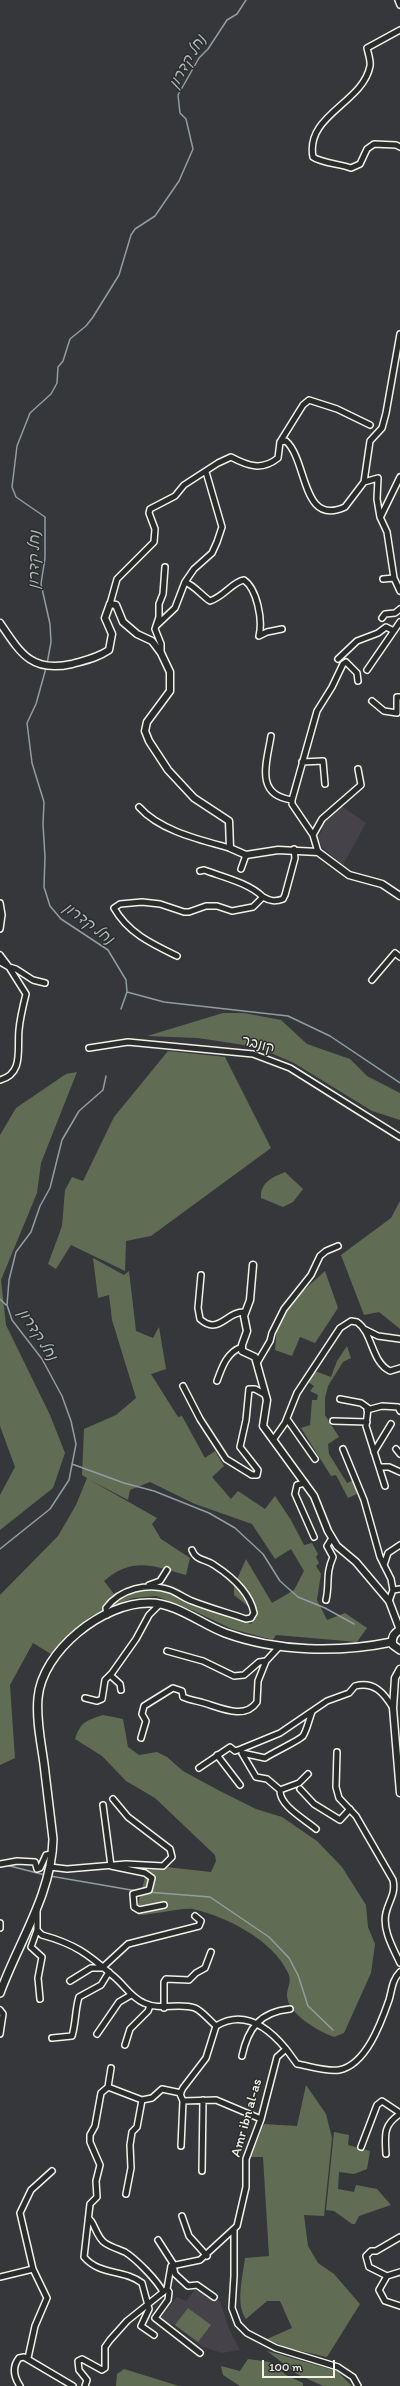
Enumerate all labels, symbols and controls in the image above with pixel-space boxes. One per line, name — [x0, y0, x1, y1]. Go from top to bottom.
water label: נחל קדרון — [166, 32, 210, 92]
water label: נחל קדרון — [25, 531, 45, 589]
water label: נחל קדרון — [59, 899, 117, 949]
street label: קונבר — [240, 1033, 276, 1057]
water label: נחל קדרון — [14, 1306, 60, 1364]
street label: Amr ibn al-as — [228, 2077, 266, 2159]
scale bar — [264, 2352, 337, 2378]
text: 100 m — [269, 2360, 302, 2374]

